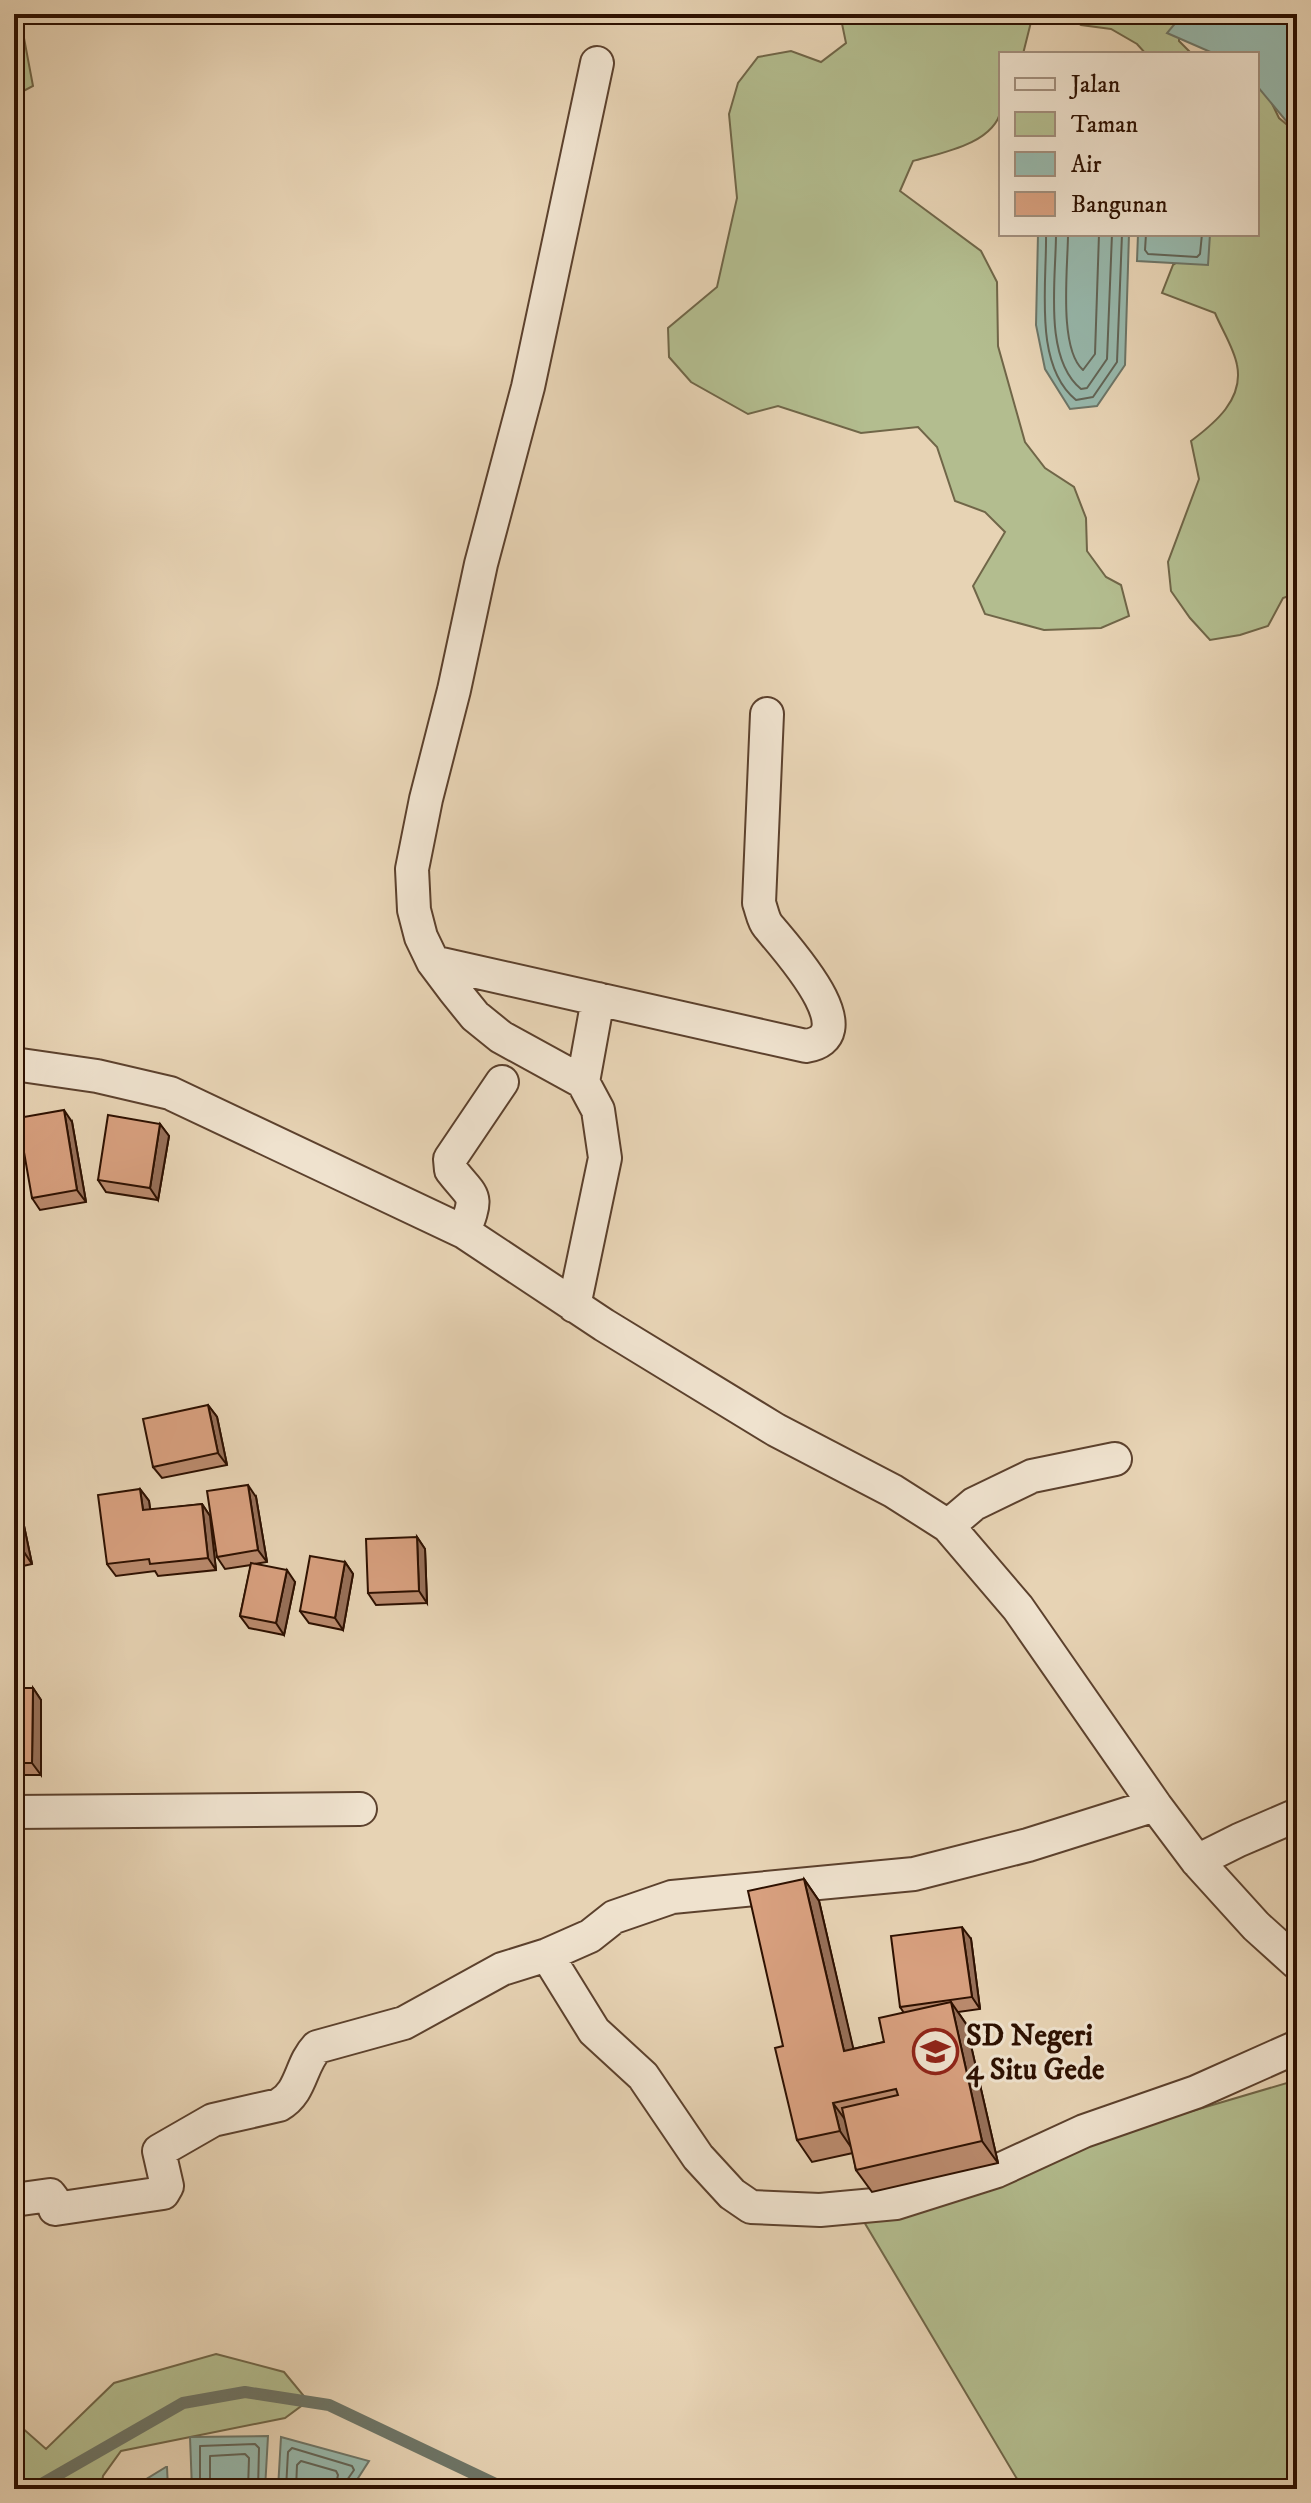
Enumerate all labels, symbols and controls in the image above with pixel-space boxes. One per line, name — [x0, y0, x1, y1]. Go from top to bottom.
legend — [999, 52, 1259, 236]
text: Jalan — [1069, 70, 1121, 100]
text: Taman — [1071, 110, 1138, 140]
text: Air — [1071, 150, 1101, 180]
text: Bangunan — [1071, 190, 1168, 220]
place label: SD Negeri 4 Situ Gede — [966, 2018, 1105, 2089]
school or university icon: SD Negeri 4 Situ Gede — [911, 2028, 959, 2076]

